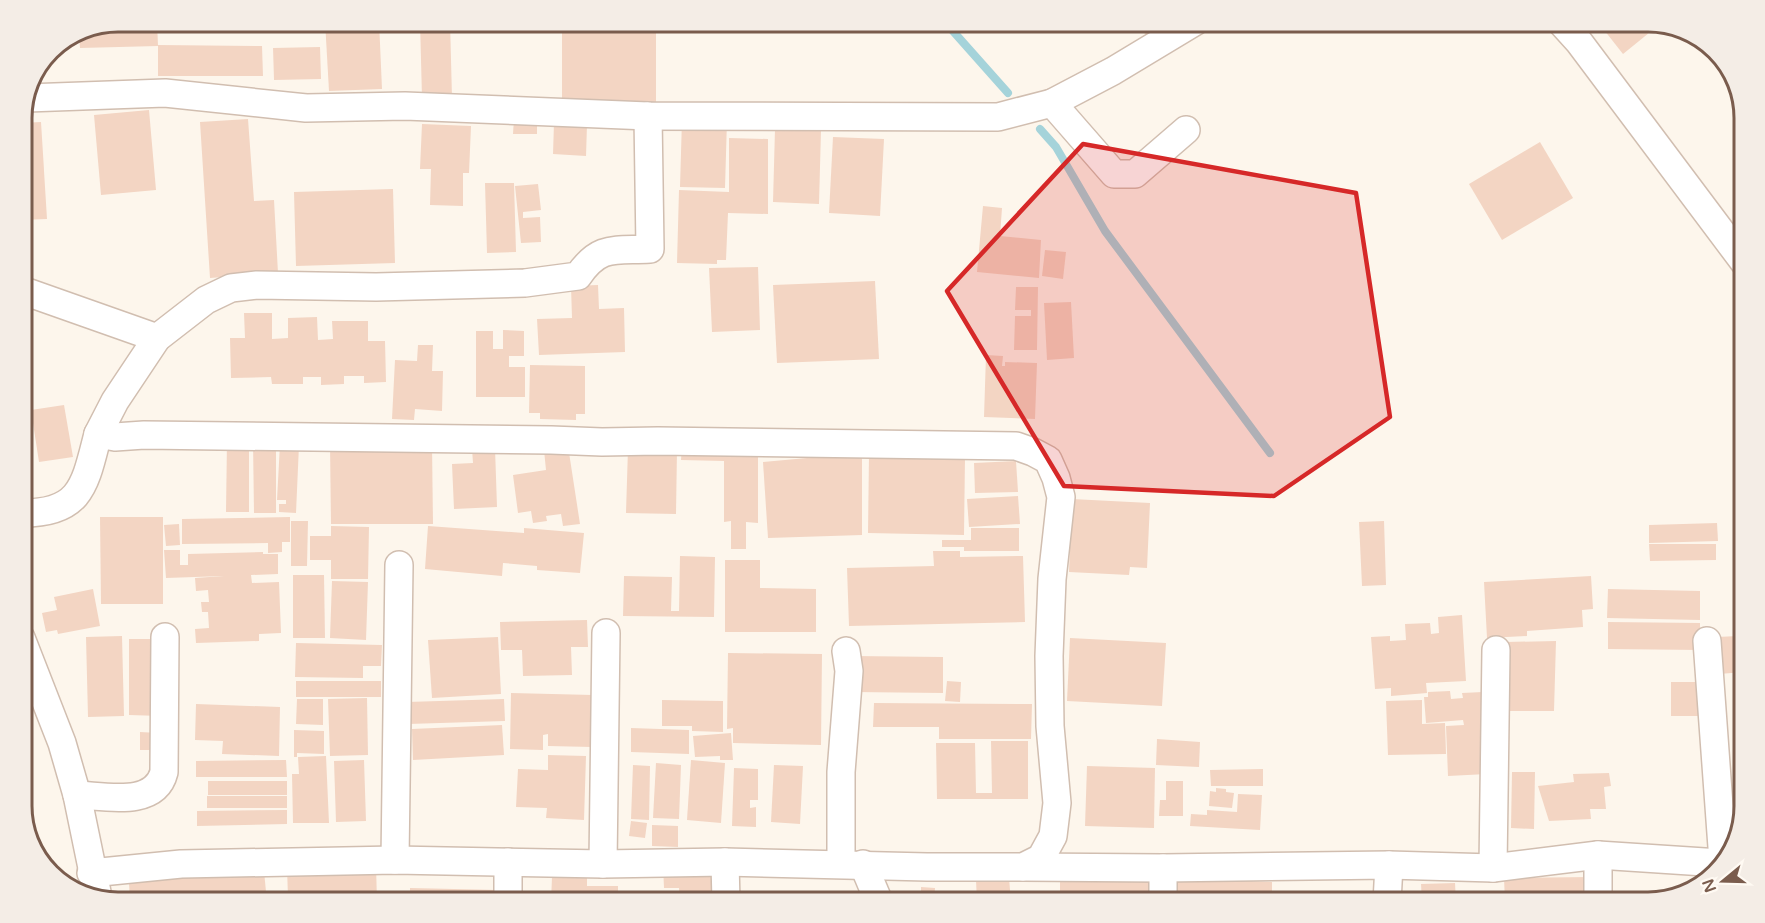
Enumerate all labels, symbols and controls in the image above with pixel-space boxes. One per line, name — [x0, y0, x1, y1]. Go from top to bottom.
north arrow — [1693, 851, 1753, 911]
text: N — [1698, 876, 1721, 895]

